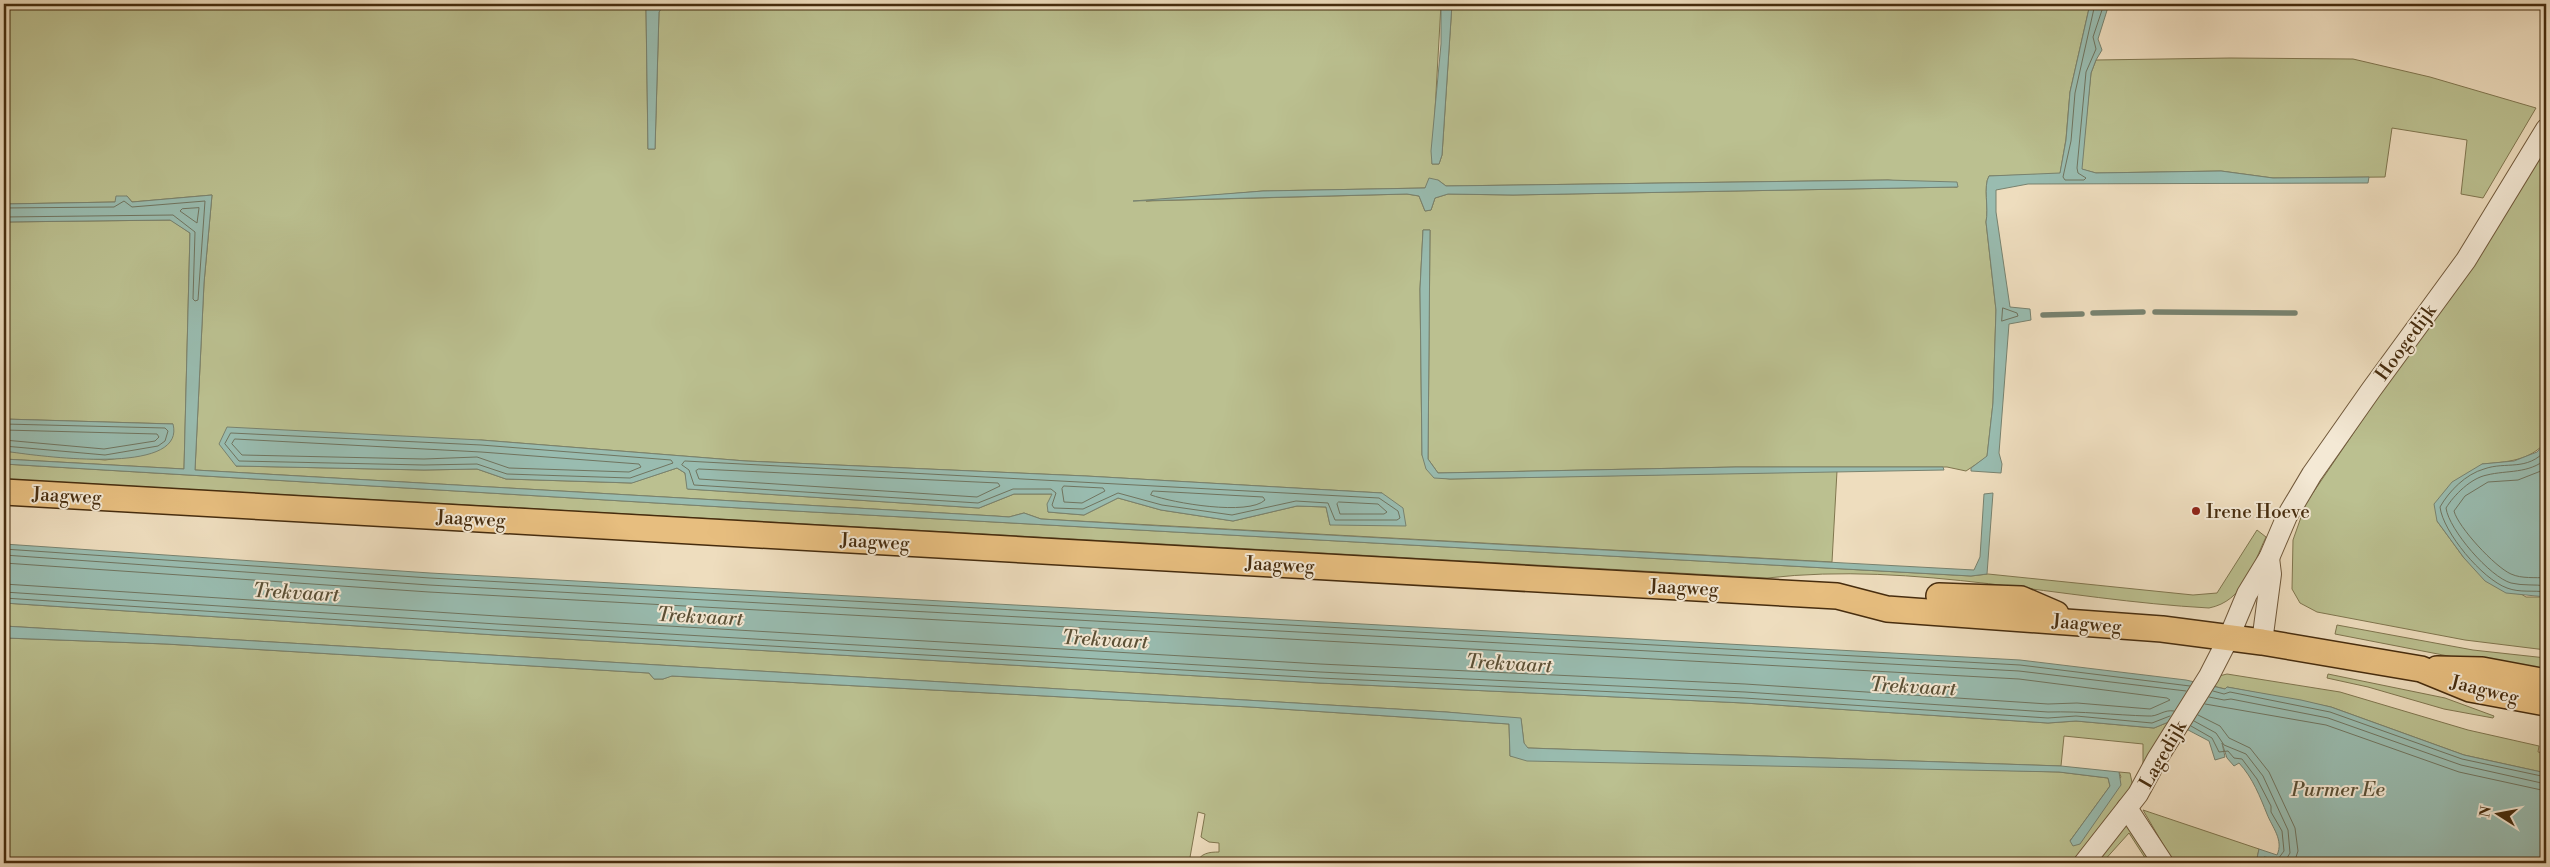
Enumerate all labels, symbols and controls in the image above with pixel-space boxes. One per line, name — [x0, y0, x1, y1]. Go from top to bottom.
street label: Hoogedijk — [2370, 299, 2442, 386]
street label: Jaagweg — [31, 482, 102, 510]
place label: Irene Hoeve — [2206, 500, 2310, 524]
street label: Jaagweg — [435, 505, 506, 533]
marker: Irene Hoeve — [2190, 505, 2202, 517]
street label: Jaagweg — [839, 528, 910, 556]
street label: Jaagweg — [1244, 551, 1315, 579]
street label: Jaagweg — [1648, 574, 1719, 602]
water label: Trekvaart — [252, 579, 340, 608]
water label: Trekvaart — [656, 603, 744, 632]
street label: Jaagweg — [2050, 609, 2123, 639]
water label: Trekvaart — [1061, 626, 1149, 655]
water label: Trekvaart — [1465, 650, 1553, 679]
street label: Jaagweg — [2447, 670, 2522, 710]
water label: Trekvaart — [1869, 673, 1957, 702]
street label: Lagedijk — [2134, 715, 2192, 793]
water label: Purmer Ee — [2290, 778, 2385, 803]
north arrow — [2472, 790, 2522, 840]
text: N — [2476, 805, 2496, 819]

